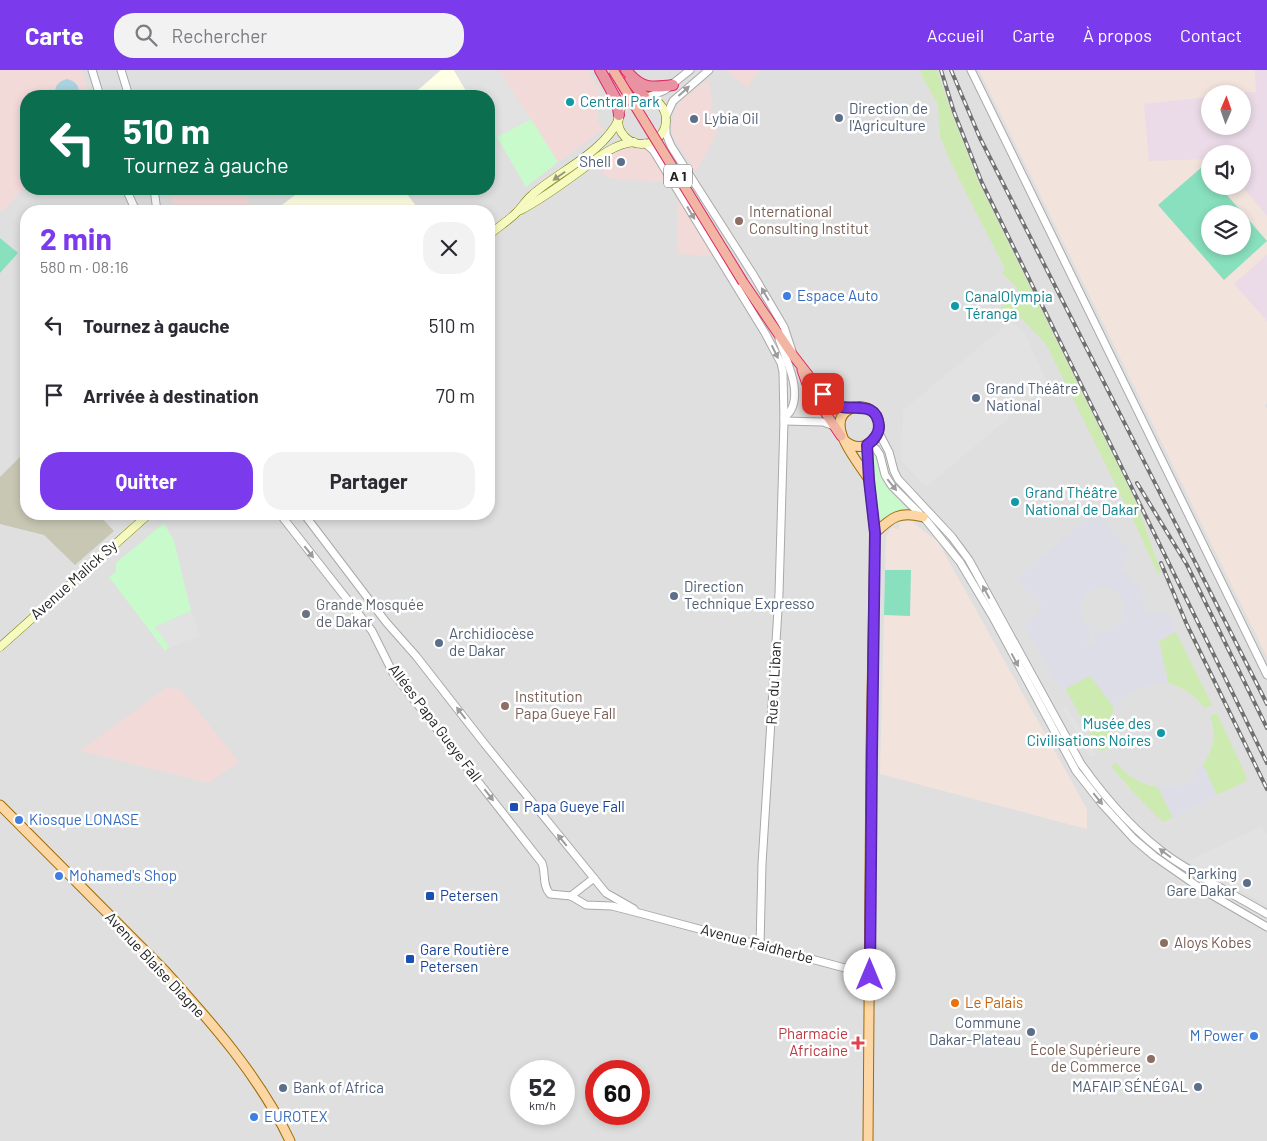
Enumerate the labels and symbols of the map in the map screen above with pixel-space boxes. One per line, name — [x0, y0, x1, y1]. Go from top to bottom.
one-way arrow — [678, 85, 690, 97]
north arrow — [1201, 85, 1251, 135]
place label: Central Park — [580, 92, 660, 110]
marker: Central Park — [564, 96, 576, 108]
place label: Direction de l'Agriculture — [849, 99, 928, 134]
place label: Lybia Oil — [704, 109, 759, 127]
marker: Direction de l'Agriculture — [833, 112, 845, 124]
marker: Lybia Oil — [688, 113, 700, 125]
place label: Shell — [579, 152, 611, 170]
marker: Shell — [615, 156, 627, 168]
road number: A 1 — [664, 164, 692, 188]
one-way arrow — [552, 171, 566, 181]
place label: International Consulting Institut — [749, 202, 869, 237]
one-way arrow — [686, 206, 695, 219]
marker: International Consulting Institut — [733, 215, 745, 227]
place label: Espace Auto — [797, 286, 879, 304]
place label: CanalOlympia Téranga — [965, 287, 1053, 322]
one-way arrow — [760, 288, 769, 301]
marker: Espace Auto — [781, 290, 793, 302]
marker: CanalOlympia Téranga — [949, 300, 961, 312]
one-way arrow — [771, 344, 779, 359]
pin — [802, 373, 844, 415]
place label: Grand Théâtre National — [986, 379, 1078, 414]
marker: Grand Théâtre National — [970, 392, 982, 404]
one-way arrow — [887, 478, 898, 491]
place label: Grand Théâtre National de Dakar — [1025, 483, 1139, 518]
marker: Grand Théâtre National de Dakar — [1009, 496, 1021, 508]
street label: Avenue Malick Sy — [26, 536, 120, 623]
one-way arrow — [304, 545, 315, 558]
place label: Direction Technique Expresso — [684, 577, 815, 612]
one-way arrow — [982, 585, 991, 598]
marker: Direction Technique Expresso — [668, 590, 680, 602]
place label: Grande Mosquée de Dakar — [316, 595, 424, 630]
marker: Grande Mosquée de Dakar — [300, 608, 312, 620]
place label: Archidiocèse de Dakar — [449, 624, 534, 659]
marker: Archidiocèse de Dakar — [433, 637, 445, 649]
street label: Rue du Liban — [762, 641, 784, 725]
one-way arrow — [1011, 652, 1019, 667]
street label: Allées Papa Gueye Fall — [386, 660, 486, 785]
place label: Institution Papa Gueye Fall — [515, 687, 616, 722]
marker: Institution Papa Gueye Fall — [499, 700, 511, 712]
one-way arrow — [456, 706, 466, 720]
place label: Musée des Civilisations Noires — [1027, 714, 1151, 749]
marker: Musée des Civilisations Noires — [1155, 727, 1167, 739]
one-way arrow — [484, 788, 495, 801]
one-way arrow — [1092, 792, 1103, 805]
place label: Papa Gueye Fall — [524, 797, 625, 815]
marker: Papa Gueye Fall — [508, 801, 520, 813]
place label: Kiosque LONASE — [29, 810, 139, 828]
marker: Kiosque LONASE — [13, 814, 25, 826]
one-way arrow — [557, 834, 568, 847]
one-way arrow — [1159, 848, 1172, 859]
place label: Parking Gare Dakar — [1167, 864, 1238, 899]
place label: Mohamed's Shop — [69, 866, 177, 884]
marker: Mohamed's Shop — [53, 870, 65, 882]
marker: Parking Gare Dakar — [1241, 877, 1253, 889]
place label: Petersen — [440, 886, 498, 904]
marker: Petersen — [424, 890, 436, 902]
street label: Avenue Blaise Diagne — [102, 908, 209, 1021]
street label: Avenue Faidherbe — [699, 919, 816, 967]
place label: Aloys Kobes — [1174, 933, 1251, 951]
marker: Aloys Kobes — [1158, 937, 1170, 949]
place label: Gare Routière Petersen — [420, 940, 509, 975]
position arrow — [843, 948, 895, 1000]
marker: Gare Routière Petersen — [404, 953, 416, 965]
place label: Le Palais — [965, 993, 1023, 1011]
marker: Le Palais — [949, 997, 961, 1009]
place label: Commune Dakar-Plateau — [929, 1013, 1021, 1048]
place label: Pharmacie Africaine — [778, 1024, 848, 1059]
marker: Commune Dakar-Plateau — [1025, 1026, 1037, 1038]
place label: M Power — [1190, 1026, 1245, 1044]
marker: M Power — [1248, 1030, 1260, 1042]
marker: Pharmacie Africaine — [852, 1037, 864, 1049]
place label: École Supérieure de Commerce — [1030, 1040, 1141, 1075]
marker: École Supérieure de Commerce — [1145, 1053, 1157, 1065]
speed limit sign: 60 — [585, 1060, 650, 1125]
place label: MAFAIP SÉNÉGAL — [1072, 1077, 1188, 1095]
place label: Bank of Africa — [293, 1078, 384, 1096]
marker: MAFAIP SÉNÉGAL — [1192, 1081, 1204, 1093]
marker: Bank of Africa — [277, 1082, 289, 1094]
place label: EUROTEX — [264, 1107, 328, 1125]
marker: EUROTEX — [248, 1111, 260, 1123]

